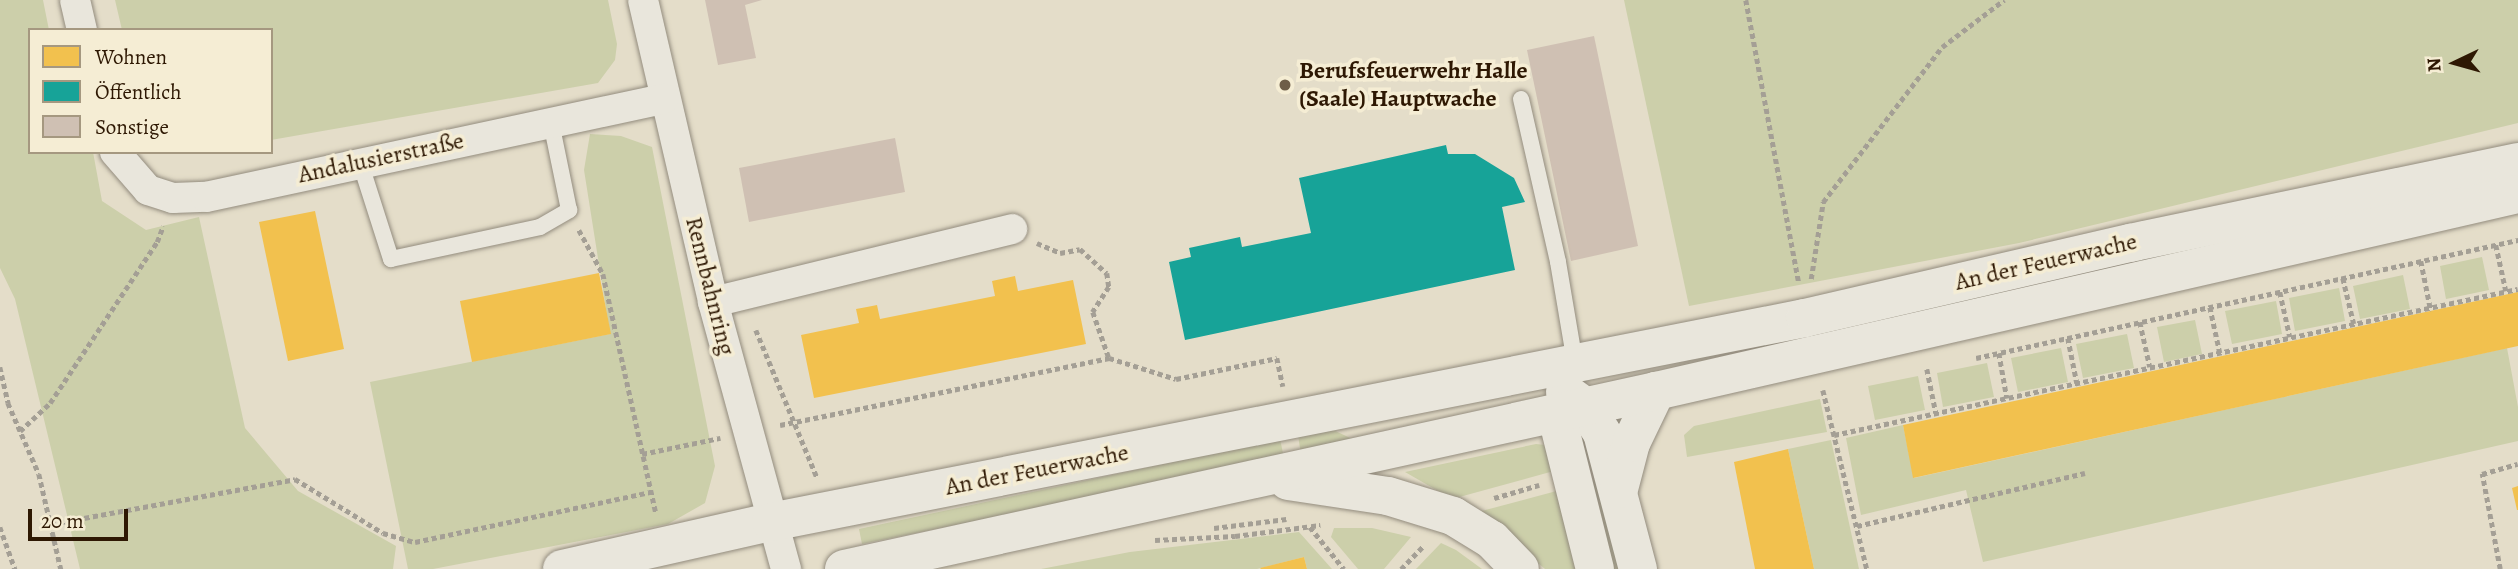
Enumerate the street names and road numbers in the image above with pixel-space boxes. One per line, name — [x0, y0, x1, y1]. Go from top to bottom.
street label: Andalusierstraße — [296, 126, 466, 190]
street label: Rennbahnring — [679, 214, 741, 358]
street label: An der Feuerwache — [1952, 227, 2140, 297]
street label: An der Feuerwache — [943, 438, 1131, 502]

